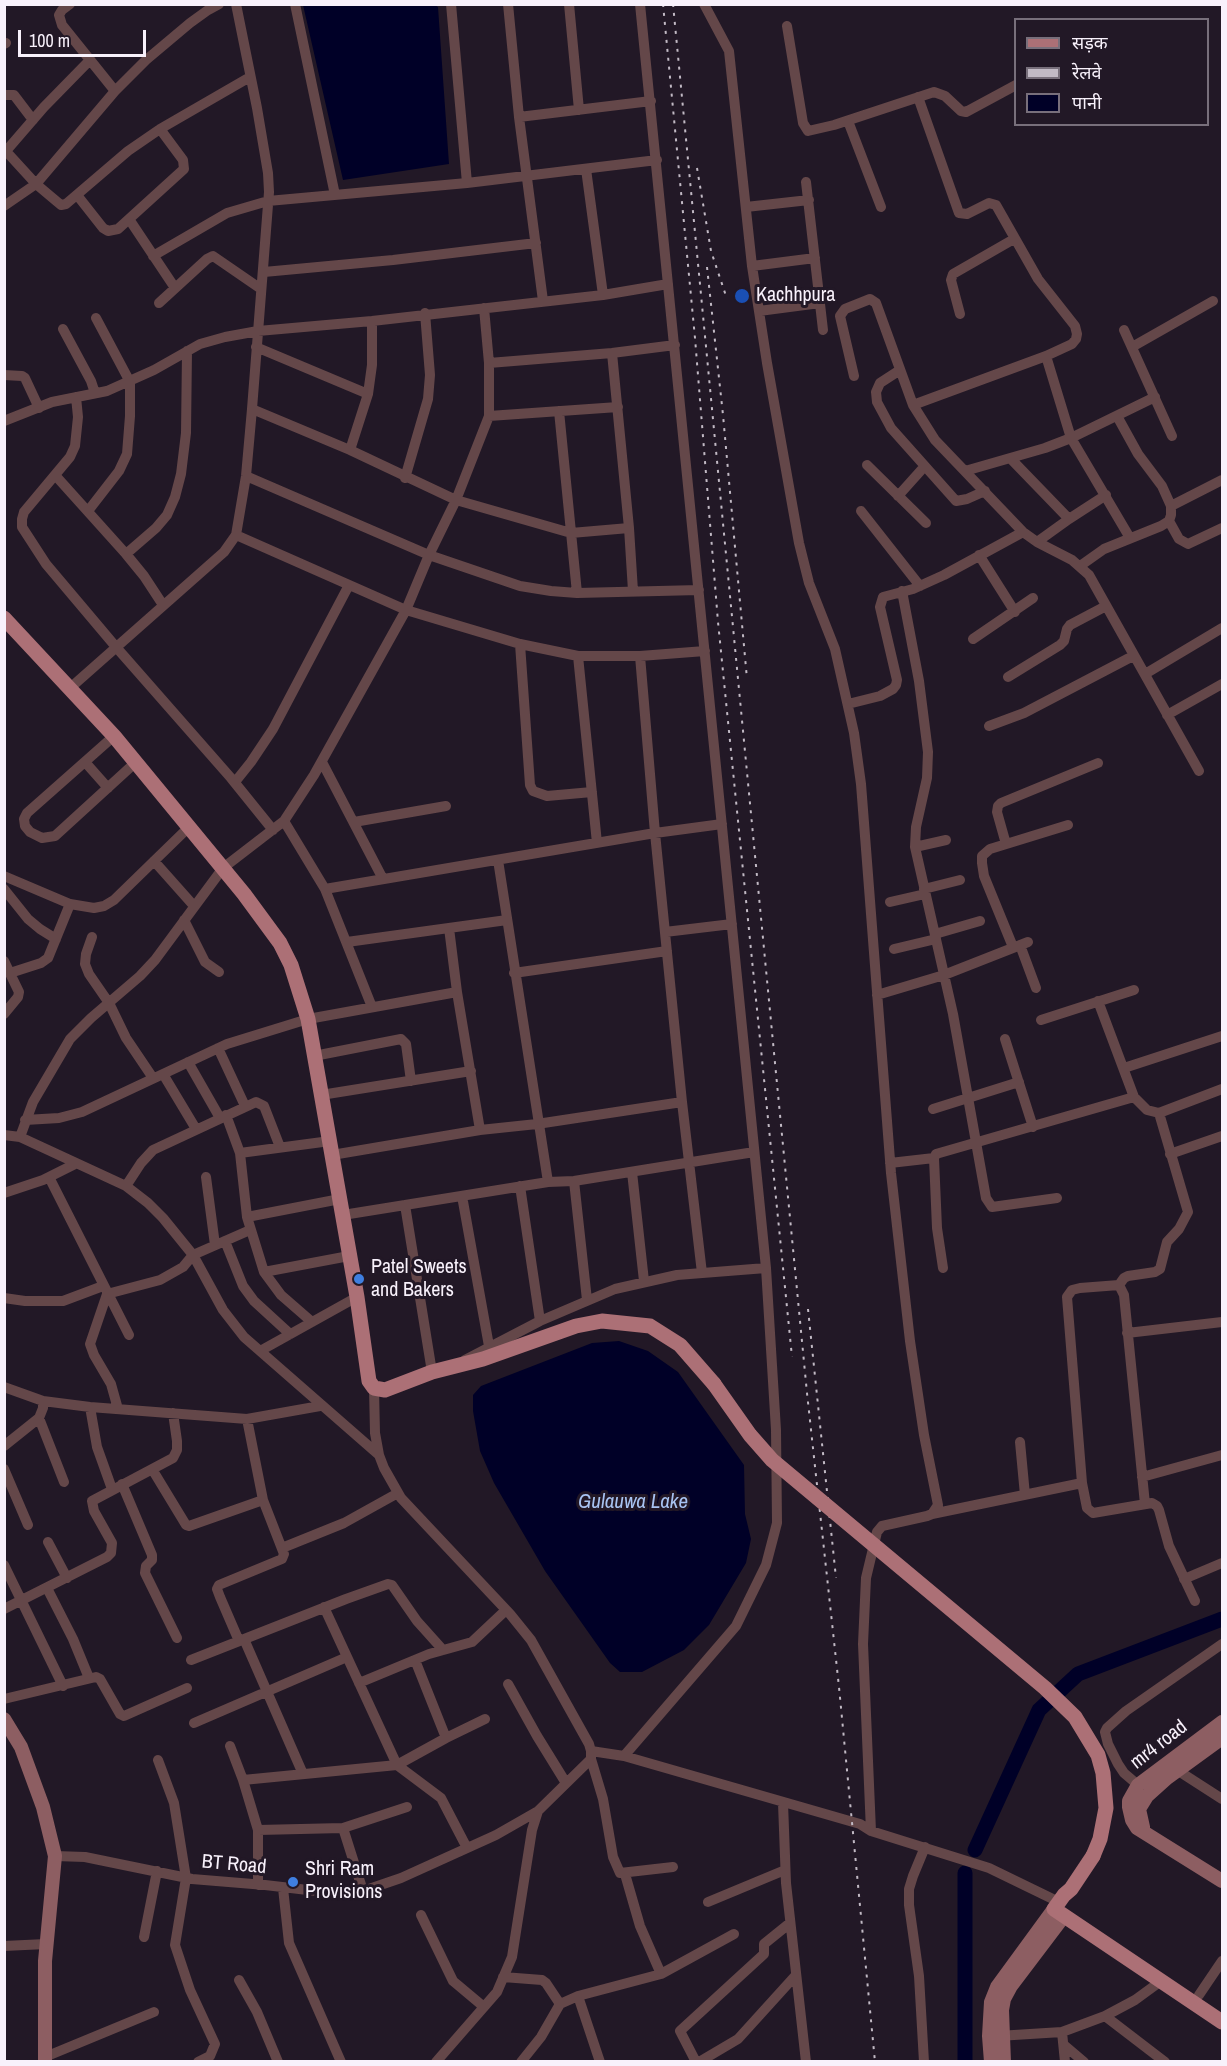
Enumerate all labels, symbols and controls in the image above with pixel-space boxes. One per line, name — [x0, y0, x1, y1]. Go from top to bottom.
scale bar — [21, 18, 148, 56]
legend — [1014, 18, 1209, 126]
text: 100 m — [29, 28, 70, 53]
text: सड़क — [1072, 30, 1108, 55]
text: रेलवे — [1072, 60, 1102, 85]
text: पानी — [1072, 90, 1102, 115]
place label: Kachhpura — [756, 284, 835, 308]
marker: Kachhpura — [733, 287, 751, 305]
place label: Patel Sweets and Bakers — [371, 1256, 467, 1303]
marker: Patel Sweets and Bakers — [352, 1272, 366, 1286]
water label: Gulauwa Lake — [578, 1489, 688, 1515]
street label: mr4 road — [1126, 1715, 1192, 1775]
street label: BT Road — [201, 1850, 267, 1880]
place label: Shri Ram Provisions — [305, 1858, 382, 1905]
marker: Shri Ram Provisions — [286, 1875, 300, 1889]

